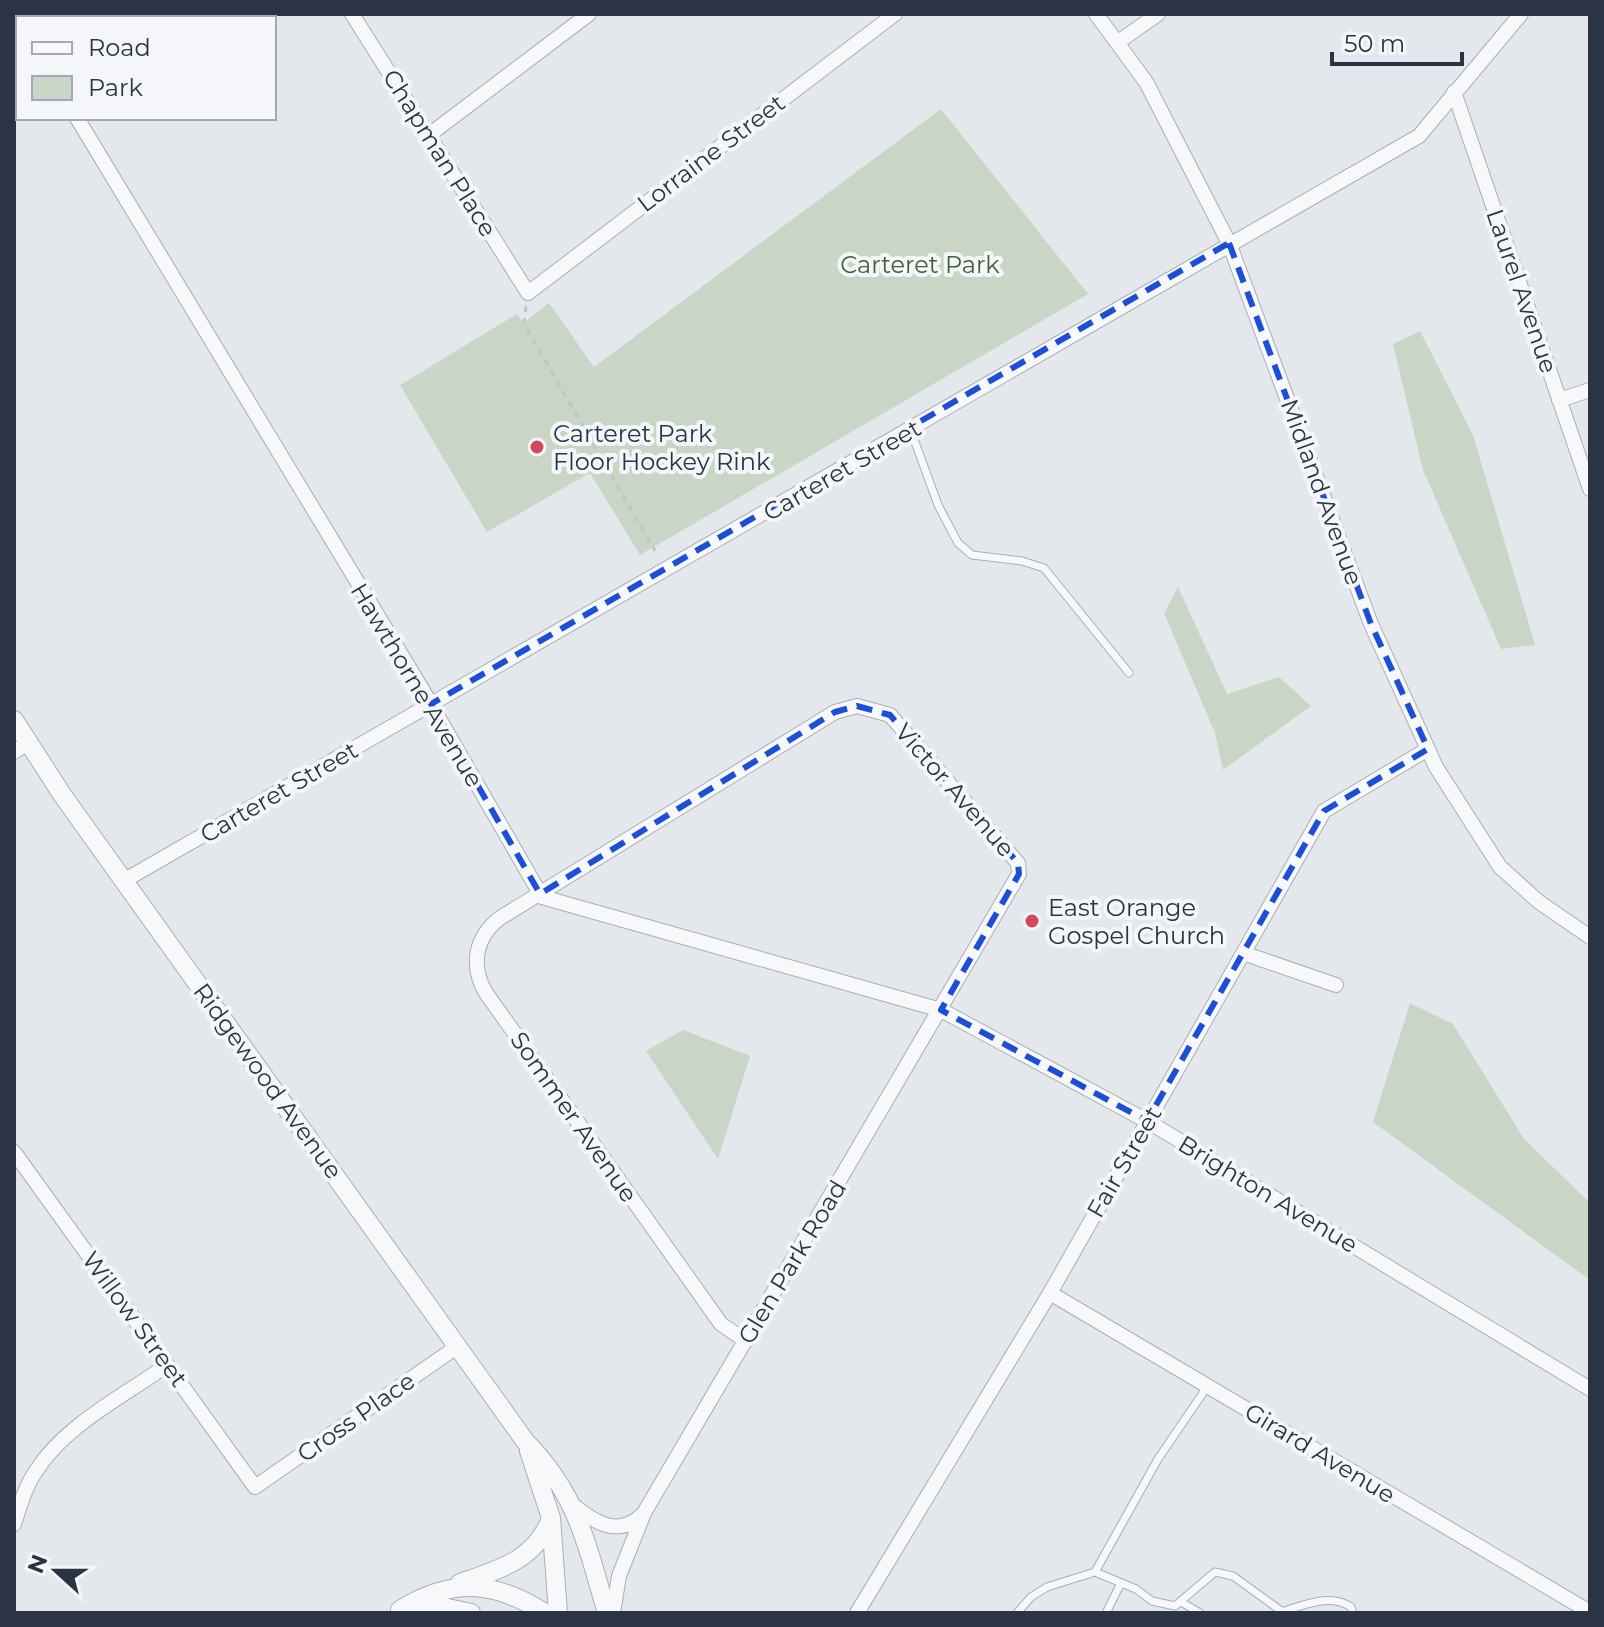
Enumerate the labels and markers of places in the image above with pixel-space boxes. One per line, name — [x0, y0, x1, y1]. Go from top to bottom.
place label: Carteret Park Floor Hockey Rink — [553, 419, 771, 476]
marker: Carteret Park Floor Hockey Rink — [528, 438, 546, 456]
place label: East Orange Gospel Church — [1048, 893, 1225, 950]
marker: East Orange Gospel Church — [1023, 912, 1041, 930]

